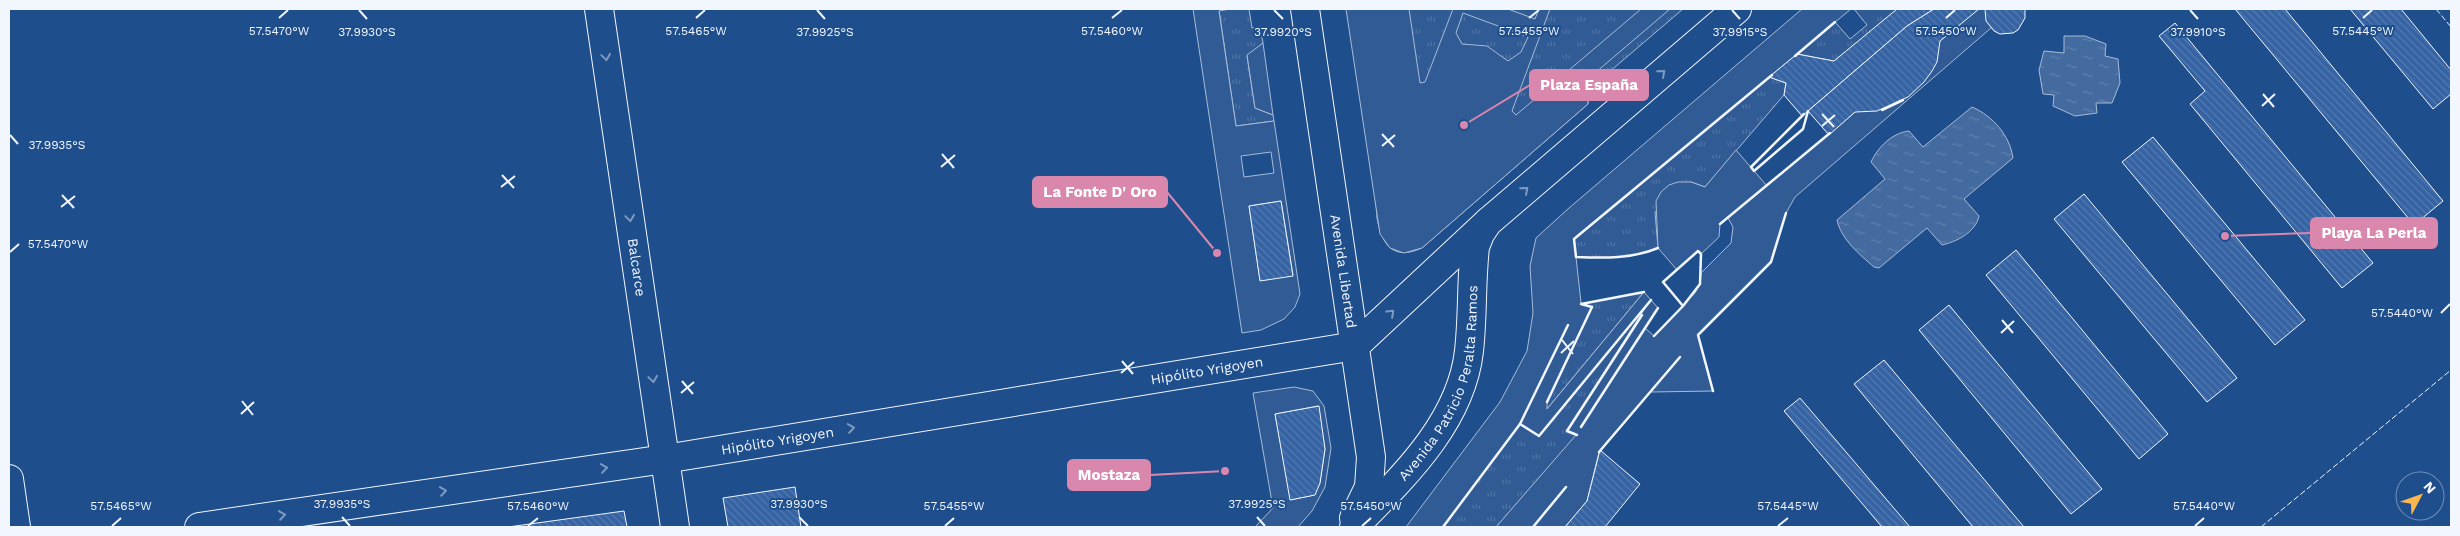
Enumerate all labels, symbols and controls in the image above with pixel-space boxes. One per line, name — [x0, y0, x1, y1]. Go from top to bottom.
text: 57.5470°W — [249, 24, 310, 38]
text: 57.5465°W — [665, 24, 727, 38]
text: 57.5460°W — [1081, 24, 1143, 38]
text: 57.5455°W — [1498, 24, 1560, 38]
text: 57.5450°W — [1915, 24, 1977, 38]
text: 57.5445°W — [2332, 24, 2394, 38]
text: 37.9930°S — [338, 25, 396, 39]
text: 37.9925°S — [796, 25, 854, 39]
text: 37.9920°S — [1254, 25, 1312, 39]
text: 37.9915°S — [1713, 25, 1767, 39]
text: 37.9910°S — [2170, 25, 2226, 39]
one-way arrow — [601, 53, 611, 61]
callout: Plaza España — [1530, 70, 1648, 100]
one-way arrow — [1656, 70, 1665, 79]
text: Plaza España — [1540, 76, 1638, 94]
text: 37.9935°S — [28, 138, 86, 152]
callout: La Fonte D' Oro — [1033, 177, 1167, 207]
text: La Fonte D' Oro — [1043, 183, 1157, 201]
one-way arrow — [1519, 188, 1528, 196]
street label: Avenida Libertad — [1327, 213, 1360, 329]
one-way arrow — [624, 214, 635, 222]
callout: Playa La Perla — [2311, 218, 2437, 248]
text: Playa La Perla — [2322, 224, 2427, 242]
text: 57.5470°W — [28, 237, 89, 251]
street label: Balcarce — [625, 237, 649, 297]
street label: Avenida Patricio Peralta Ramos — [1395, 285, 1480, 484]
text: 57.5440°W — [2371, 306, 2433, 320]
one-way arrow — [1385, 310, 1394, 319]
street label: Hipólito Yrigoyen — [1149, 353, 1264, 387]
one-way arrow — [647, 375, 658, 383]
street label: Hipólito Yrigoyen — [720, 423, 835, 458]
one-way arrow — [846, 424, 855, 434]
callout: Mostaza — [1068, 460, 1150, 490]
one-way arrow — [599, 463, 608, 473]
text: Mostaza — [1078, 466, 1141, 484]
north arrow — [2395, 471, 2445, 521]
text: N — [2420, 478, 2439, 497]
one-way arrow — [439, 487, 447, 497]
text: 37.9935°S — [313, 497, 371, 511]
text: 37.9930°S — [770, 497, 828, 511]
text: 37.9925°S — [1228, 497, 1286, 511]
text: 57.5465°W — [90, 499, 152, 513]
text: 57.5460°W — [507, 499, 569, 513]
text: 57.5455°W — [923, 499, 985, 513]
text: 57.5450°W — [1340, 499, 1402, 513]
text: 57.5445°W — [1757, 499, 1819, 513]
text: 57.5440°W — [2173, 499, 2235, 513]
one-way arrow — [279, 510, 287, 521]

